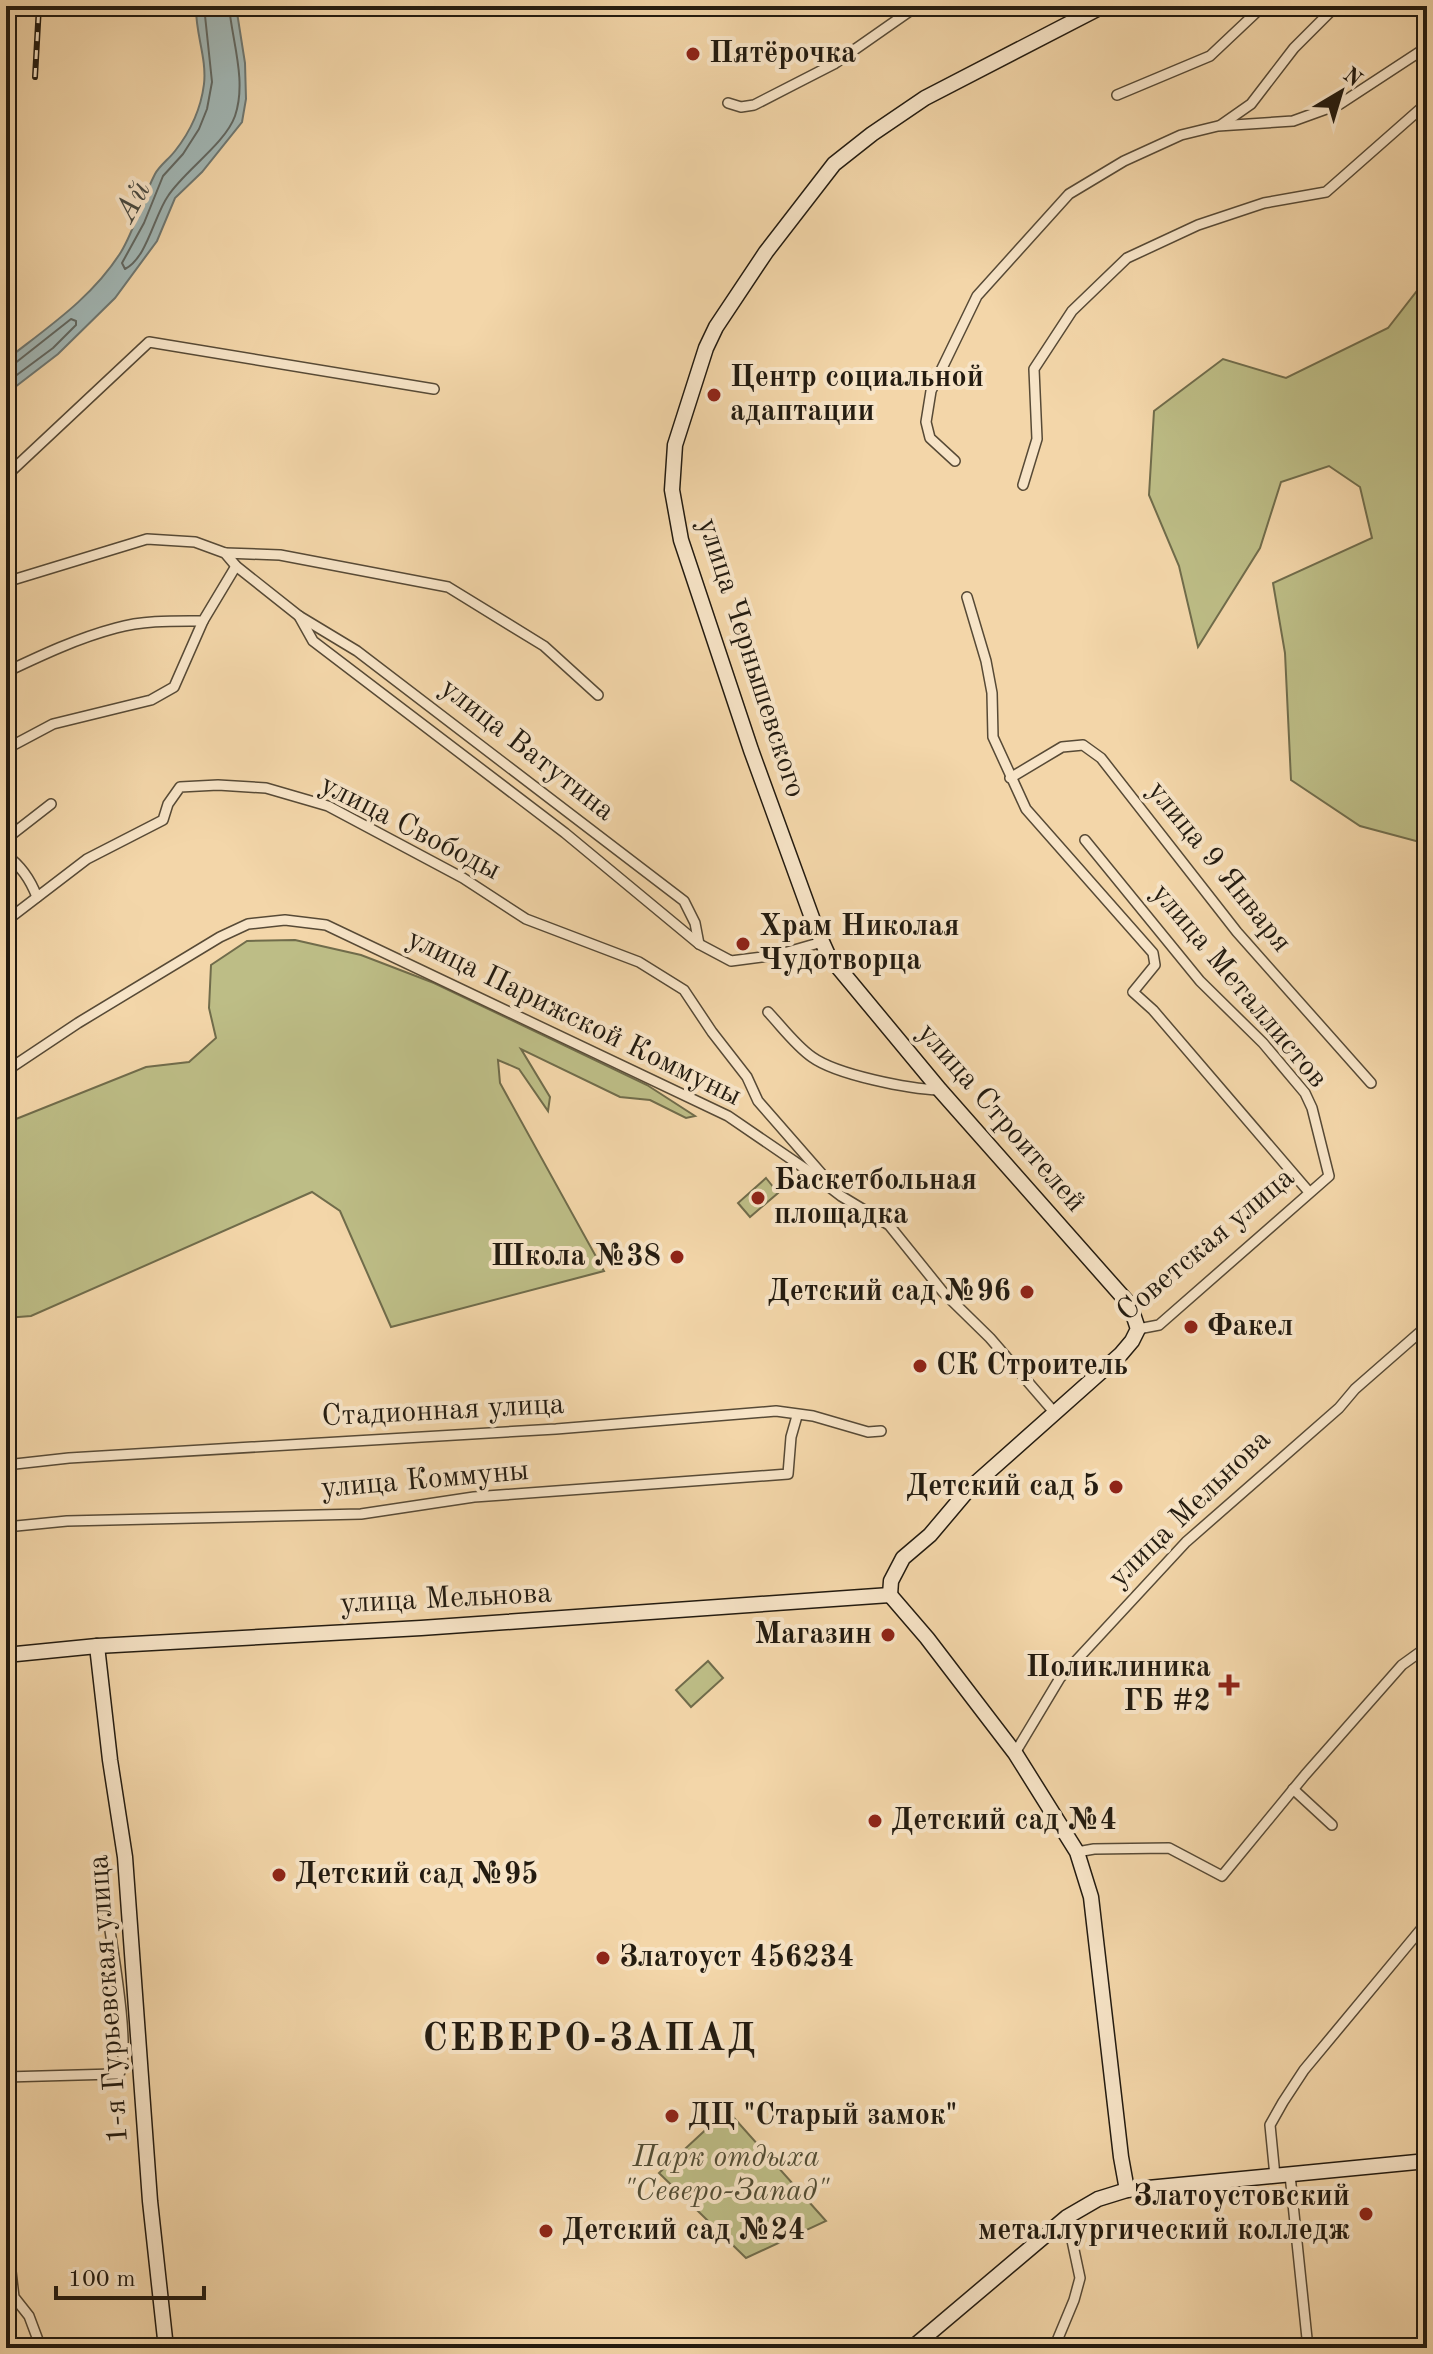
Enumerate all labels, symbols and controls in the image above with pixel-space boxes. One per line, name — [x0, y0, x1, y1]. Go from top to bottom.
place label: Пятёрочка — [709, 39, 856, 69]
marker: Пятёрочка — [684, 45, 702, 63]
north arrow — [1301, 52, 1381, 132]
text: N — [1339, 64, 1366, 92]
water label: Ай — [109, 176, 158, 230]
place label: Центр социальной адаптации — [730, 363, 984, 427]
marker: Центр социальной адаптации — [705, 386, 723, 404]
street label: улица Чернышевского — [692, 515, 810, 801]
street label: улица Ватутина — [434, 673, 620, 827]
street label: улица Свободы — [315, 770, 505, 886]
street label: улица 9 Января — [1141, 776, 1297, 958]
street label: улица Металлистов — [1145, 878, 1333, 1094]
place label: Храм Николая Чудотворца — [759, 912, 960, 976]
street label: улица Парижской Коммуны — [402, 924, 746, 1112]
marker: Храм Николая Чудотворца — [734, 935, 752, 953]
street label: улица Строителей — [911, 1018, 1091, 1218]
street label: Советская улица — [1112, 1162, 1300, 1328]
place label: Баскетбольная площадка — [774, 1166, 977, 1230]
marker: Баскетбольная площадка — [749, 1189, 767, 1207]
place label: Школа №38 — [491, 1242, 661, 1272]
marker: Школа №38 — [668, 1248, 686, 1266]
place label: Детский сад №96 — [768, 1277, 1011, 1307]
marker: Детский сад №96 — [1018, 1283, 1036, 1301]
place label: Факел — [1207, 1312, 1293, 1342]
marker: Факел — [1182, 1318, 1200, 1336]
place label: СК Строитель — [936, 1351, 1128, 1381]
marker: СК Строитель — [911, 1357, 929, 1375]
street label: Стадионная улица — [321, 1390, 565, 1432]
street label: улица Мельнова — [1103, 1424, 1277, 1593]
street label: улица Коммуны — [320, 1456, 530, 1504]
place label: Детский сад 5 — [906, 1472, 1100, 1502]
marker: Детский сад 5 — [1107, 1478, 1125, 1496]
street label: улица Мельнова — [339, 1578, 553, 1620]
place label: Магазин — [754, 1620, 872, 1650]
marker: Магазин — [879, 1626, 897, 1644]
place label: Поликлиника ГБ #2 — [1026, 1653, 1211, 1717]
marker: Поликлиника ГБ #2 — [1218, 1674, 1240, 1696]
place label: Детский сад №4 — [891, 1806, 1117, 1836]
marker: Детский сад №4 — [866, 1812, 884, 1830]
street label: 1-я Гурьевская улица — [84, 1853, 134, 2144]
place label: Детский сад №95 — [295, 1860, 538, 1890]
marker: Детский сад №95 — [270, 1866, 288, 1884]
place label: Златоуст 456234 — [619, 1943, 854, 1973]
marker: Златоуст 456234 — [594, 1949, 612, 1967]
district label: СЕВЕРО-ЗАПАД — [423, 2021, 757, 2059]
place label: ДЦ "Старый замок" — [688, 2101, 957, 2131]
marker: ДЦ "Старый замок" — [663, 2107, 681, 2125]
park label: Парк отдыха "Северо-Запад" — [623, 2143, 830, 2207]
place label: Златоустовский металлургический колледж — [978, 2182, 1350, 2246]
marker: Златоустовский металлургический колледж — [1357, 2205, 1375, 2223]
place label: Детский сад №24 — [562, 2216, 805, 2246]
marker: Детский сад №24 — [537, 2222, 555, 2240]
scale bar — [56, 2250, 204, 2300]
text: 100 m — [68, 2268, 136, 2292]

